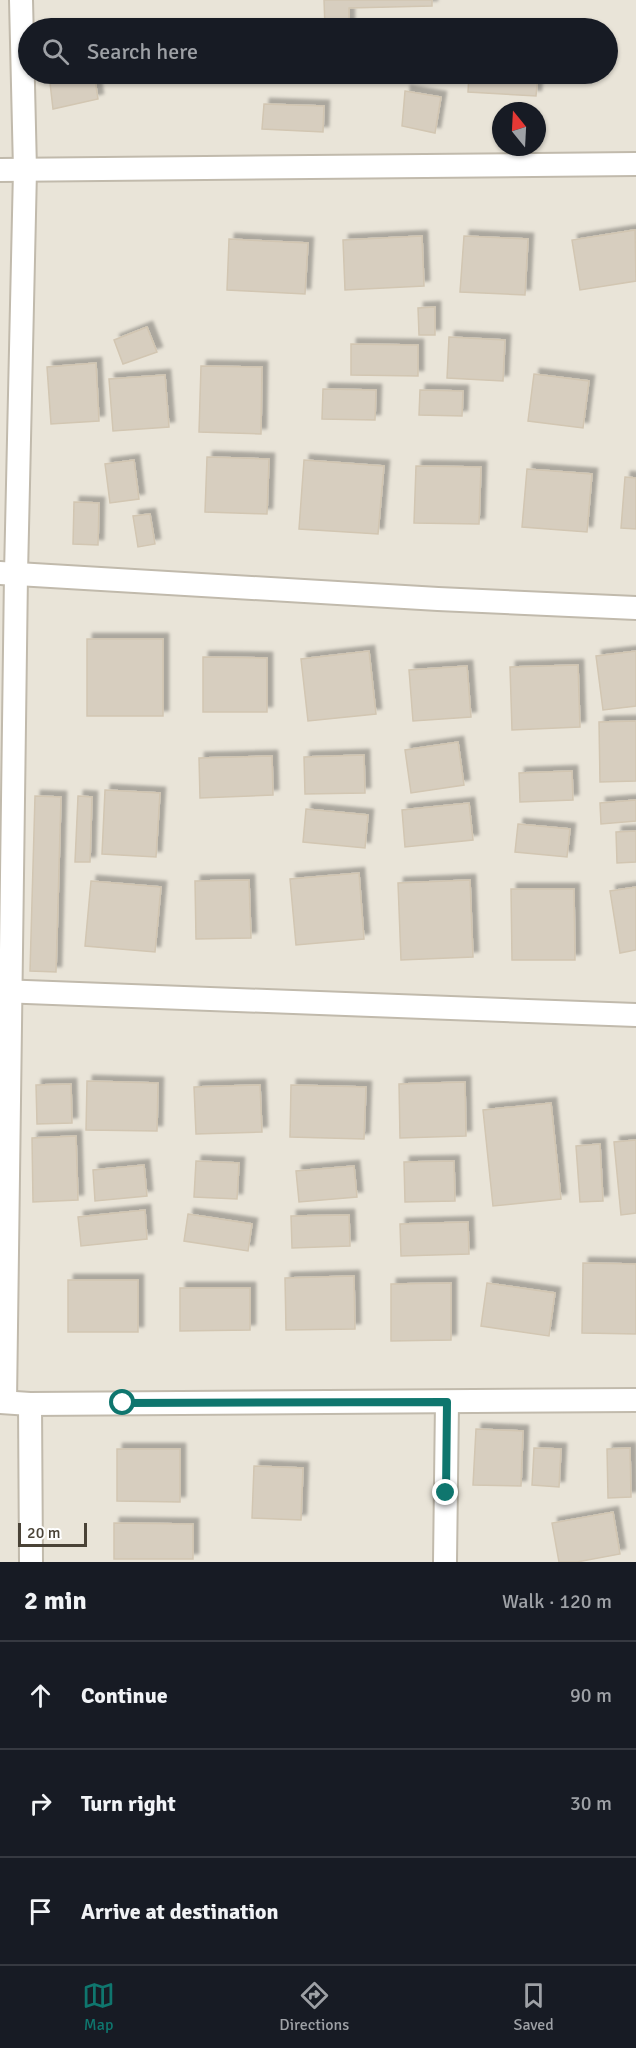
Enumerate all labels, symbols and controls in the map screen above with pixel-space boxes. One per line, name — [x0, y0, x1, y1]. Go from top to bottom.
search box — [18, 18, 618, 84]
icon: search — [39, 35, 72, 68]
text: Search here — [87, 38, 198, 65]
north arrow — [492, 102, 546, 156]
route start — [109, 1389, 135, 1415]
route end — [432, 1479, 458, 1505]
scale bar — [18, 1520, 87, 1548]
text: 20 m — [27, 1523, 61, 1543]
text: 2 min — [24, 1585, 87, 1617]
text: Walk · 120 m — [502, 1589, 612, 1614]
icon: ahead — [24, 1679, 57, 1712]
text: Continue — [81, 1682, 168, 1709]
text: 90 m — [570, 1683, 612, 1708]
icon: right — [24, 1787, 57, 1820]
text: Turn right — [81, 1790, 176, 1817]
text: 30 m — [570, 1791, 612, 1816]
icon: arrive — [24, 1895, 57, 1928]
text: Arrive at destination — [81, 1898, 278, 1925]
tab: Map — [82, 1979, 115, 2035]
tab: Directions — [279, 1979, 349, 2035]
tab: Saved — [514, 1979, 554, 2035]

